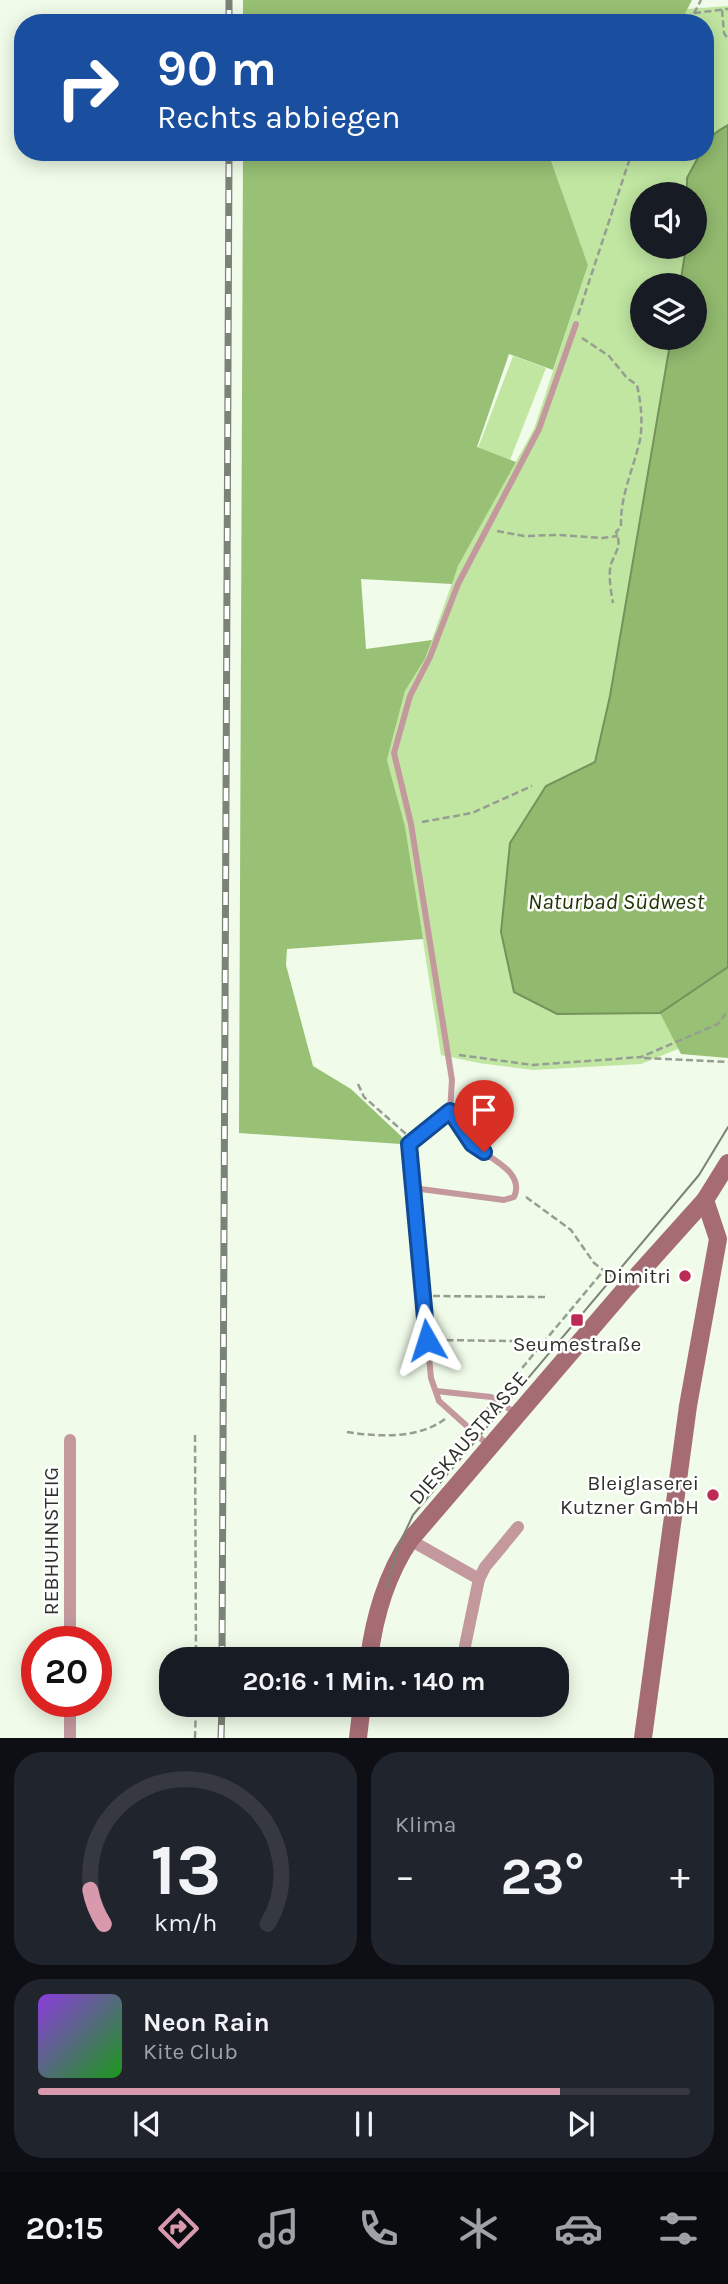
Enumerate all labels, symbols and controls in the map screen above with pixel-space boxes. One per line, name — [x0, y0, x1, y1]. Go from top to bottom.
text: 90 m — [157, 40, 277, 97]
icon: right — [42, 42, 133, 133]
text: Rechts abbiegen — [157, 99, 401, 136]
map controls — [630, 182, 707, 350]
button: sound — [630, 182, 707, 259]
button: layers — [630, 273, 707, 350]
water label: Naturbad Südwest — [528, 888, 705, 915]
pin — [454, 1080, 514, 1152]
icon: arrive — [465, 1091, 503, 1129]
place label: Dimitri — [603, 1264, 671, 1288]
marker: Dimitri — [677, 1268, 693, 1284]
position arrow — [390, 1303, 464, 1377]
marker: Seumestraße — [569, 1312, 585, 1328]
place label: Seumestraße — [513, 1332, 641, 1356]
street label: DIESKAUSTRASSE — [404, 1367, 532, 1509]
street label: REBHUHNSTEIG — [39, 1467, 63, 1615]
place label: Bleiglaserei Kutzner GmbH — [560, 1471, 699, 1519]
marker: Bleiglaserei Kutzner GmbH — [705, 1487, 721, 1503]
speed limit sign: 20 — [21, 1626, 112, 1717]
text: 20:16 · 1 Min. · 140 m — [242, 1666, 486, 1697]
text: Klima — [395, 1811, 456, 1838]
text: 13 — [150, 1828, 221, 1913]
text: 23° — [500, 1846, 585, 1907]
text: − — [395, 1854, 415, 1899]
text: + — [670, 1854, 690, 1899]
text: km/h — [154, 1908, 217, 1937]
text: Neon Rain — [143, 2007, 270, 2038]
text: Kite Club — [143, 2038, 238, 2065]
icon: previous — [128, 2105, 166, 2143]
icon: pause — [345, 2105, 383, 2143]
icon: next — [562, 2105, 600, 2143]
icon: directions — [154, 2204, 203, 2253]
icon: music — [254, 2204, 303, 2253]
icon: phone — [354, 2204, 403, 2253]
icon: climate — [454, 2204, 503, 2253]
icon: car — [554, 2204, 603, 2253]
icon: filters — [654, 2204, 703, 2253]
text: 20:15 — [25, 2210, 104, 2247]

